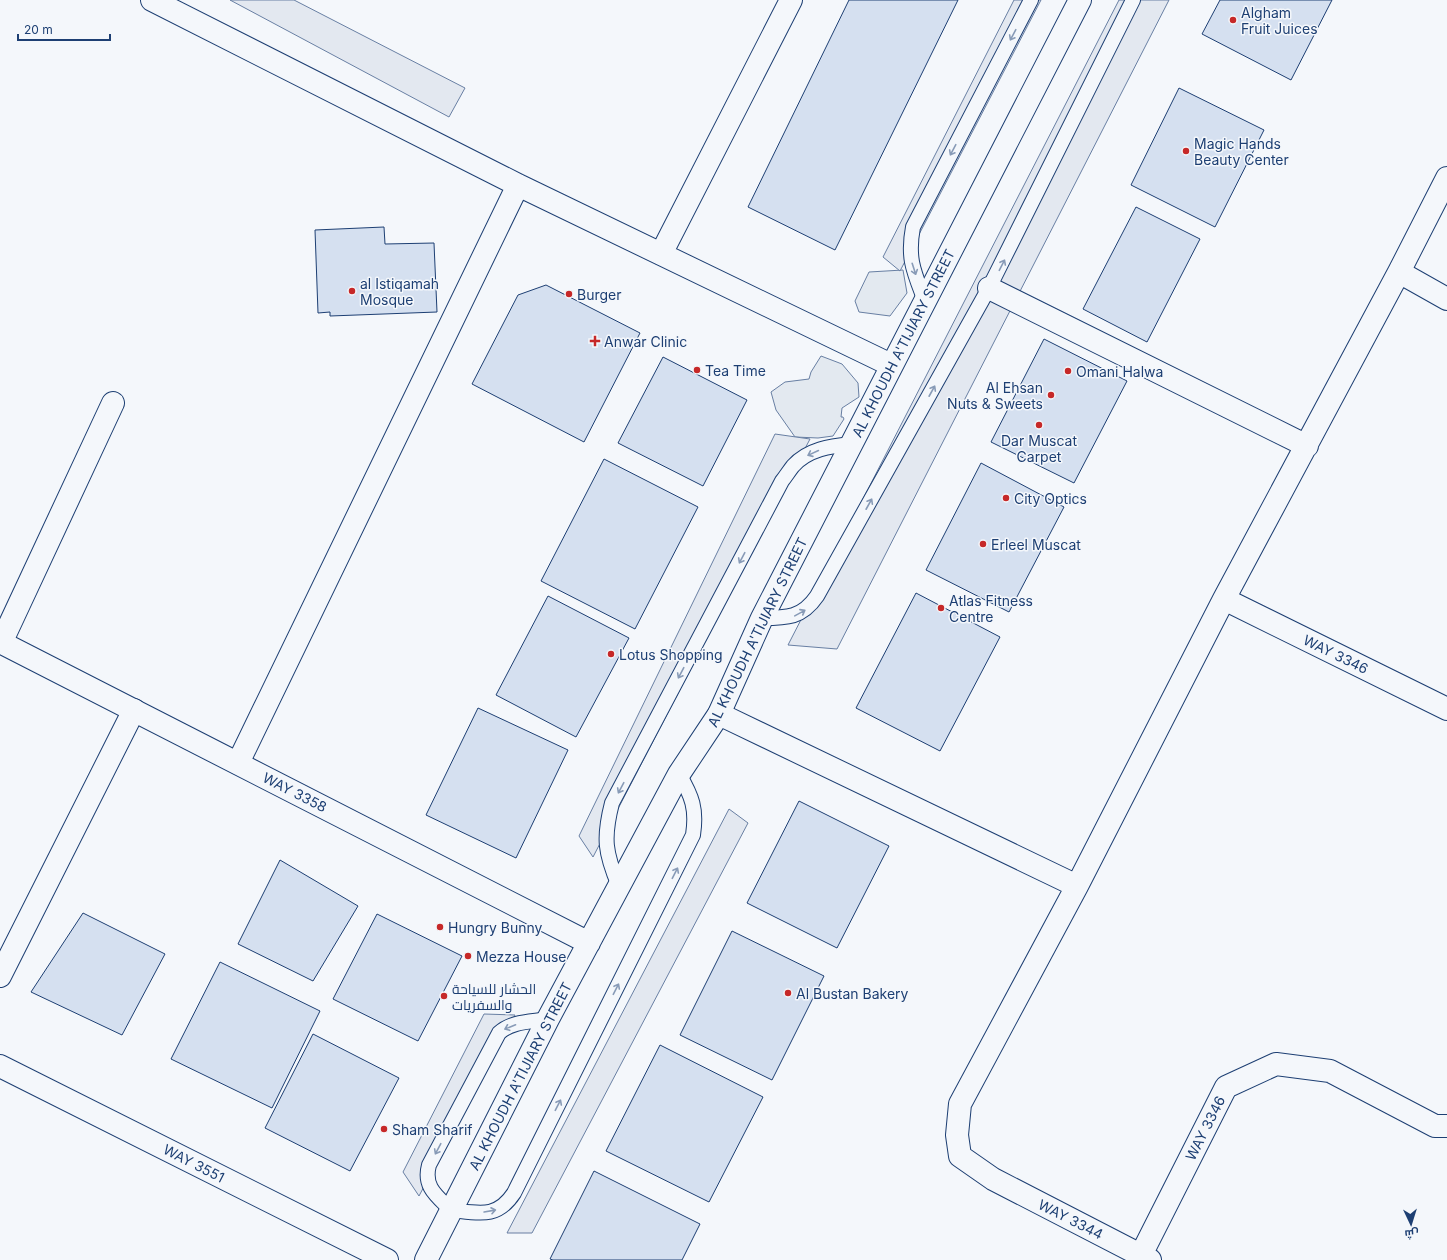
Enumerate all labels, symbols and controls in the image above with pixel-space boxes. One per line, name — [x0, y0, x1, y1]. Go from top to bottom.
place label: Algham Fruit Juices — [1241, 4, 1318, 37]
marker: Algham Fruit Juices — [1228, 15, 1238, 25]
scale bar — [18, 16, 110, 42]
text: 20 m — [24, 22, 53, 37]
one-way arrow — [1009, 28, 1017, 40]
place label: Magic Hands Beauty Center — [1194, 135, 1289, 168]
one-way arrow — [949, 144, 956, 156]
marker: Magic Hands Beauty Center — [1181, 146, 1191, 156]
street label: AL KHOUDH A'TIJIARY STREET — [848, 246, 958, 440]
one-way arrow — [999, 259, 1006, 271]
one-way arrow — [910, 263, 918, 275]
place label: al Istiqamah Mosque — [360, 275, 439, 308]
marker: al Istiqamah Mosque — [347, 286, 357, 296]
place label: Burger — [577, 286, 622, 303]
marker: Burger — [564, 289, 574, 299]
place label: Anwar Clinic — [604, 333, 687, 350]
marker: Anwar Clinic — [589, 335, 601, 347]
place label: Tea Time — [705, 362, 766, 379]
place label: Omani Halwa — [1076, 363, 1163, 380]
marker: Tea Time — [692, 365, 702, 375]
marker: Omani Halwa — [1063, 366, 1073, 376]
place label: Al Ehsan Nuts & Sweets — [947, 379, 1043, 412]
one-way arrow — [929, 385, 937, 397]
marker: Al Ehsan Nuts & Sweets — [1046, 390, 1056, 400]
marker: Dar Muscat Carpet — [1034, 420, 1044, 430]
place label: Dar Muscat Carpet — [1001, 432, 1077, 465]
one-way arrow — [808, 449, 820, 457]
place label: City Optics — [1014, 490, 1087, 507]
marker: City Optics — [1001, 493, 1011, 503]
one-way arrow — [865, 498, 873, 510]
street label: AL KHOUDH A'TIJIARY STREET — [704, 534, 810, 730]
place label: Erleel Muscat — [991, 536, 1081, 553]
marker: Erleel Muscat — [978, 539, 988, 549]
one-way arrow — [738, 552, 745, 564]
place label: Atlas Fitness Centre — [949, 592, 1033, 625]
marker: Atlas Fitness Centre — [936, 603, 946, 613]
one-way arrow — [794, 608, 806, 616]
street label: WAY 3346 — [1301, 631, 1371, 677]
place label: Lotus Shopping — [619, 646, 723, 663]
marker: Lotus Shopping — [606, 649, 616, 659]
one-way arrow — [677, 667, 684, 679]
street label: WAY 3358 — [260, 769, 330, 815]
one-way arrow — [616, 782, 624, 794]
one-way arrow — [672, 867, 679, 879]
place label: Hungry Bunny — [448, 919, 543, 936]
marker: Hungry Bunny — [435, 922, 445, 932]
place label: Mezza House — [476, 948, 567, 965]
marker: Mezza House — [463, 951, 473, 961]
street label: AL KHOUDH A'TIJIARY STREET — [465, 979, 575, 1173]
place label: الحشار للسياحة والسفريات — [452, 980, 536, 1013]
one-way arrow — [613, 983, 621, 995]
place label: Al Bustan Bakery — [796, 985, 909, 1002]
marker: Al Bustan Bakery — [783, 988, 793, 998]
marker: الحشار للسياحة والسفريات — [439, 991, 449, 1001]
one-way arrow — [504, 1023, 516, 1031]
street label: WAY 3346 — [1182, 1093, 1228, 1163]
one-way arrow — [555, 1099, 562, 1111]
place label: Sham Sharif — [392, 1121, 473, 1138]
marker: Sham Sharif — [379, 1124, 389, 1134]
street label: WAY 3551 — [161, 1140, 227, 1186]
one-way arrow — [433, 1143, 441, 1155]
street label: WAY 3344 — [1036, 1195, 1106, 1243]
north arrow — [1391, 1204, 1431, 1244]
one-way arrow — [483, 1207, 496, 1215]
text: ش — [1404, 1227, 1419, 1241]

